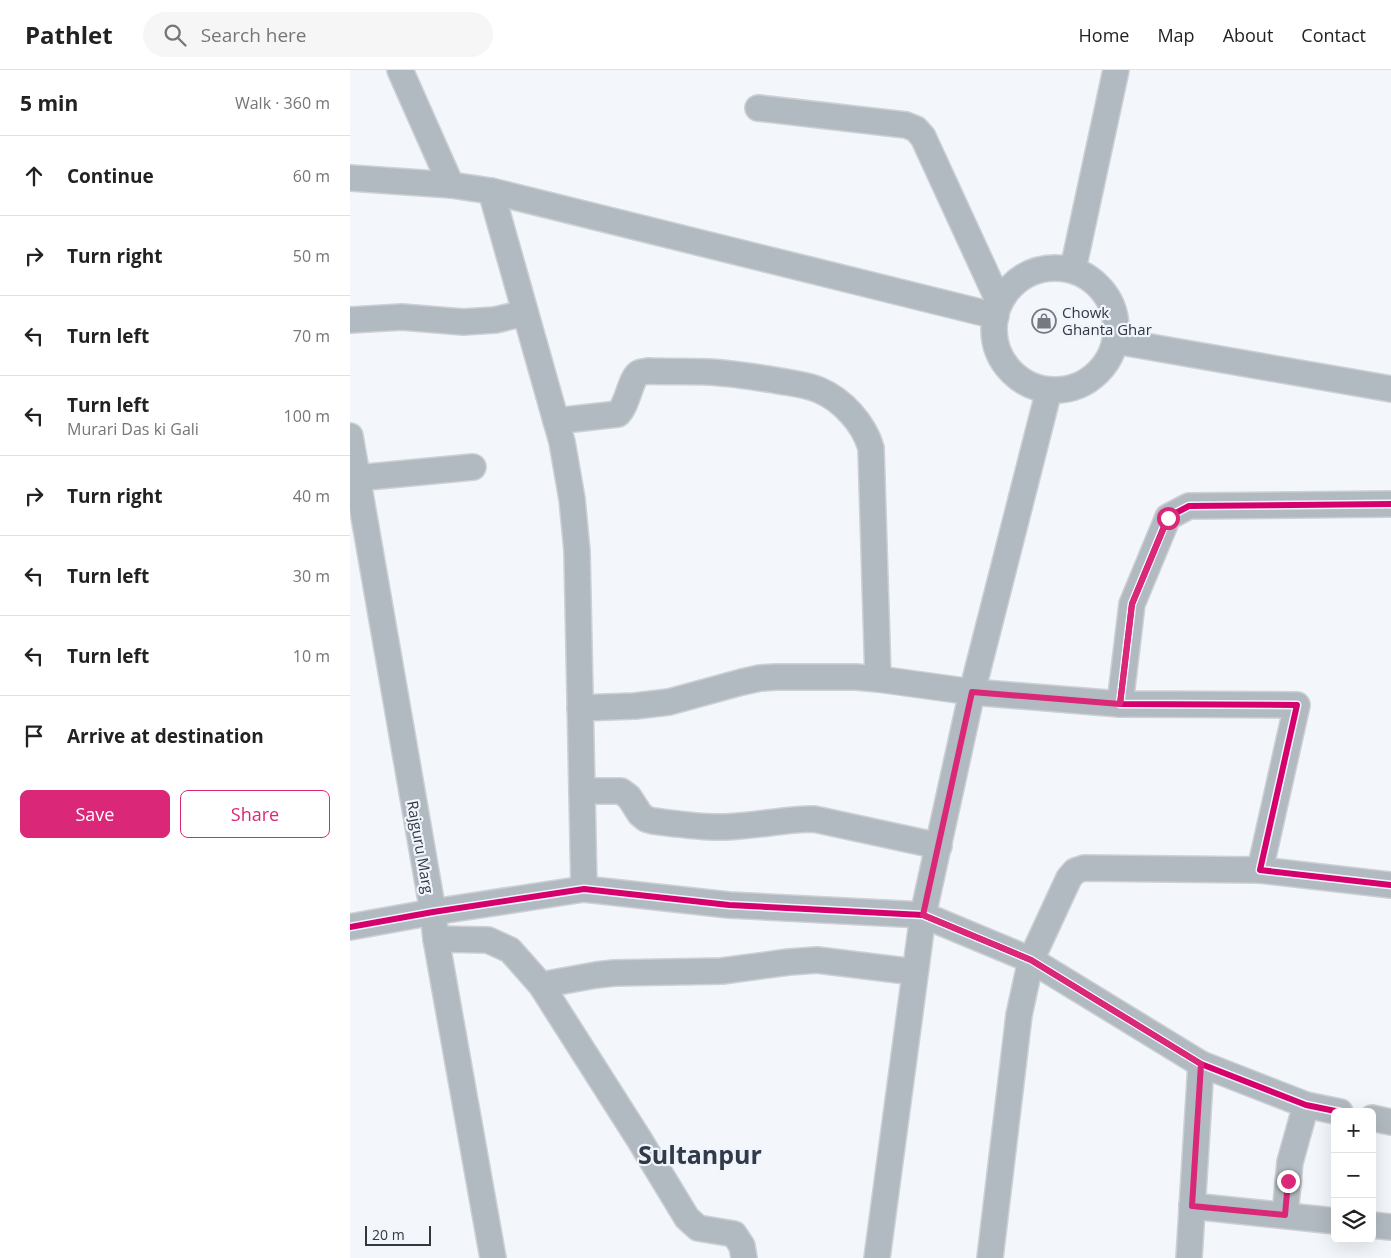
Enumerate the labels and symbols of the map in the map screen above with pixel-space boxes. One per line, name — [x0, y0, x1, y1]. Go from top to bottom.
place label: Chowk Ghanta Ghar — [1062, 302, 1152, 339]
shop icon: Chowk Ghanta Ghar — [1031, 308, 1057, 334]
route start — [1157, 507, 1180, 530]
street label: Rajguru Marg — [403, 799, 439, 895]
district label: Sultanpur — [638, 1137, 762, 1171]
route end — [1277, 1170, 1300, 1193]
scale bar — [365, 1223, 431, 1246]

